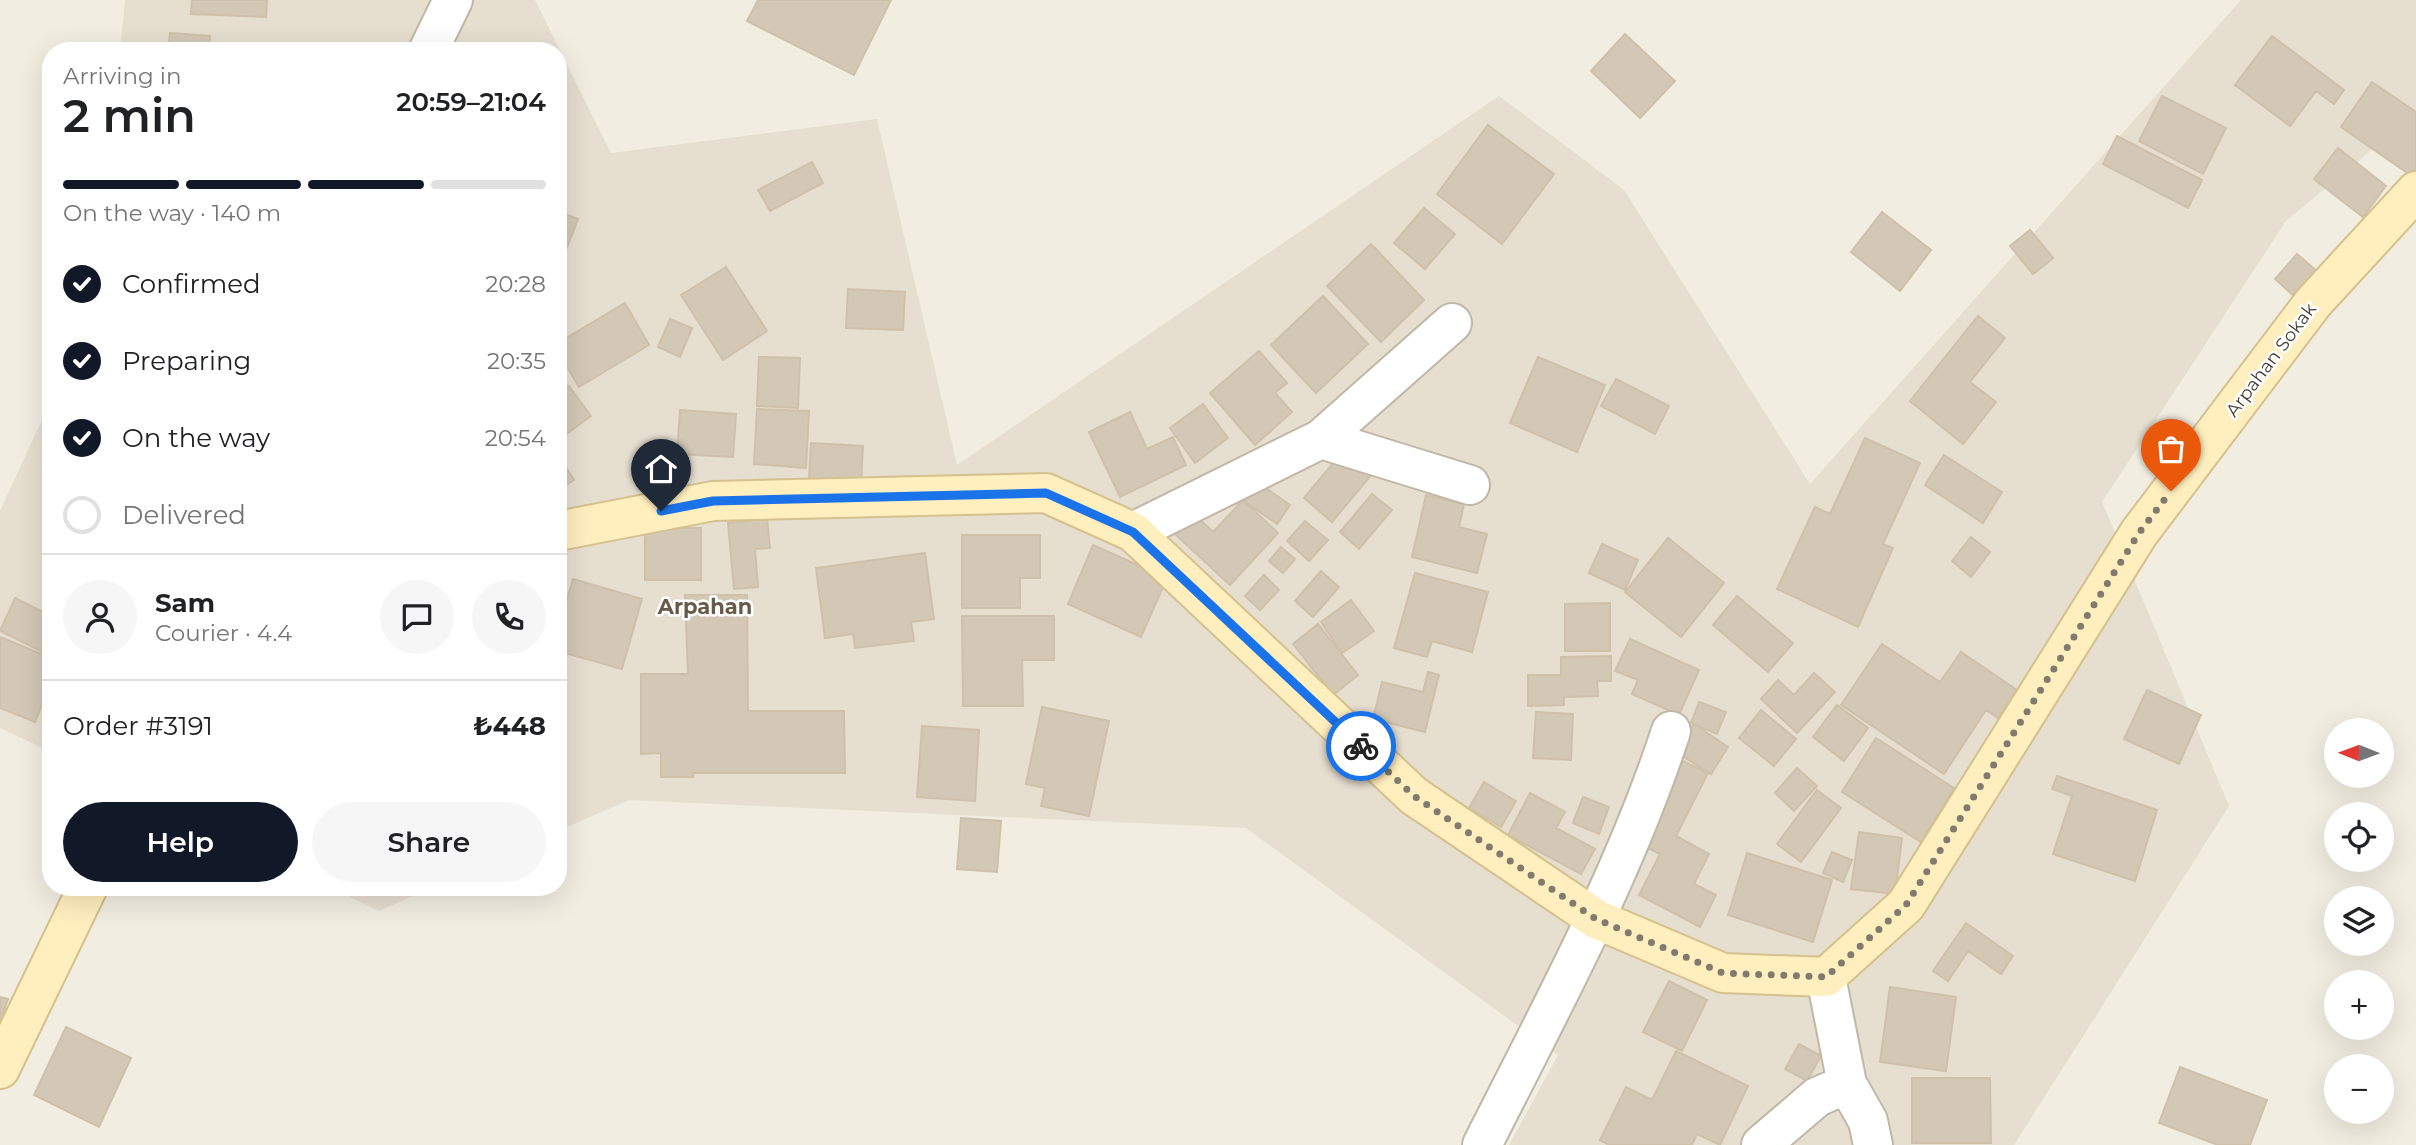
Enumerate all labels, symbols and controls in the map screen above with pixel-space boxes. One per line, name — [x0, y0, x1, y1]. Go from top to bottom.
text: Arriving in — [63, 62, 182, 90]
text: 20:59–21:04 — [396, 86, 546, 118]
text: 2 min — [63, 87, 196, 144]
text: On the way · 140 m — [63, 199, 281, 227]
icon: check — [63, 265, 101, 303]
text: Confirmed — [122, 268, 261, 300]
text: 20:28 — [485, 270, 546, 298]
street label: Arpahan Sokak — [2221, 299, 2321, 421]
icon: check — [63, 342, 101, 380]
text: Preparing — [122, 345, 251, 377]
text: 20:35 — [487, 347, 546, 375]
icon: check — [63, 419, 101, 457]
pin — [2141, 419, 2201, 491]
text: On the way — [122, 422, 270, 454]
text: 20:54 — [485, 424, 546, 452]
icon: bag — [2152, 430, 2190, 468]
pin — [631, 439, 691, 511]
icon: home — [642, 450, 680, 488]
text: Delivered — [122, 499, 246, 531]
button: person — [63, 580, 137, 654]
button: chat — [380, 580, 454, 654]
button: phone — [472, 580, 546, 654]
text: Sam — [155, 587, 215, 619]
district label: Arpahan — [657, 594, 752, 619]
text: Courier · 4.4 — [155, 619, 292, 647]
text: Order #3191 — [63, 710, 213, 742]
text: ₺448 — [473, 710, 546, 742]
courier — [1326, 711, 1396, 781]
north arrow — [2324, 718, 2394, 788]
map controls — [2324, 718, 2394, 1124]
icon: bike — [1342, 727, 1380, 765]
button: Help — [63, 802, 298, 882]
button: Share — [312, 802, 546, 882]
button: locate — [2324, 802, 2394, 872]
button: layers — [2324, 886, 2394, 956]
button: + — [2324, 970, 2394, 1040]
button: − — [2324, 1054, 2394, 1124]

